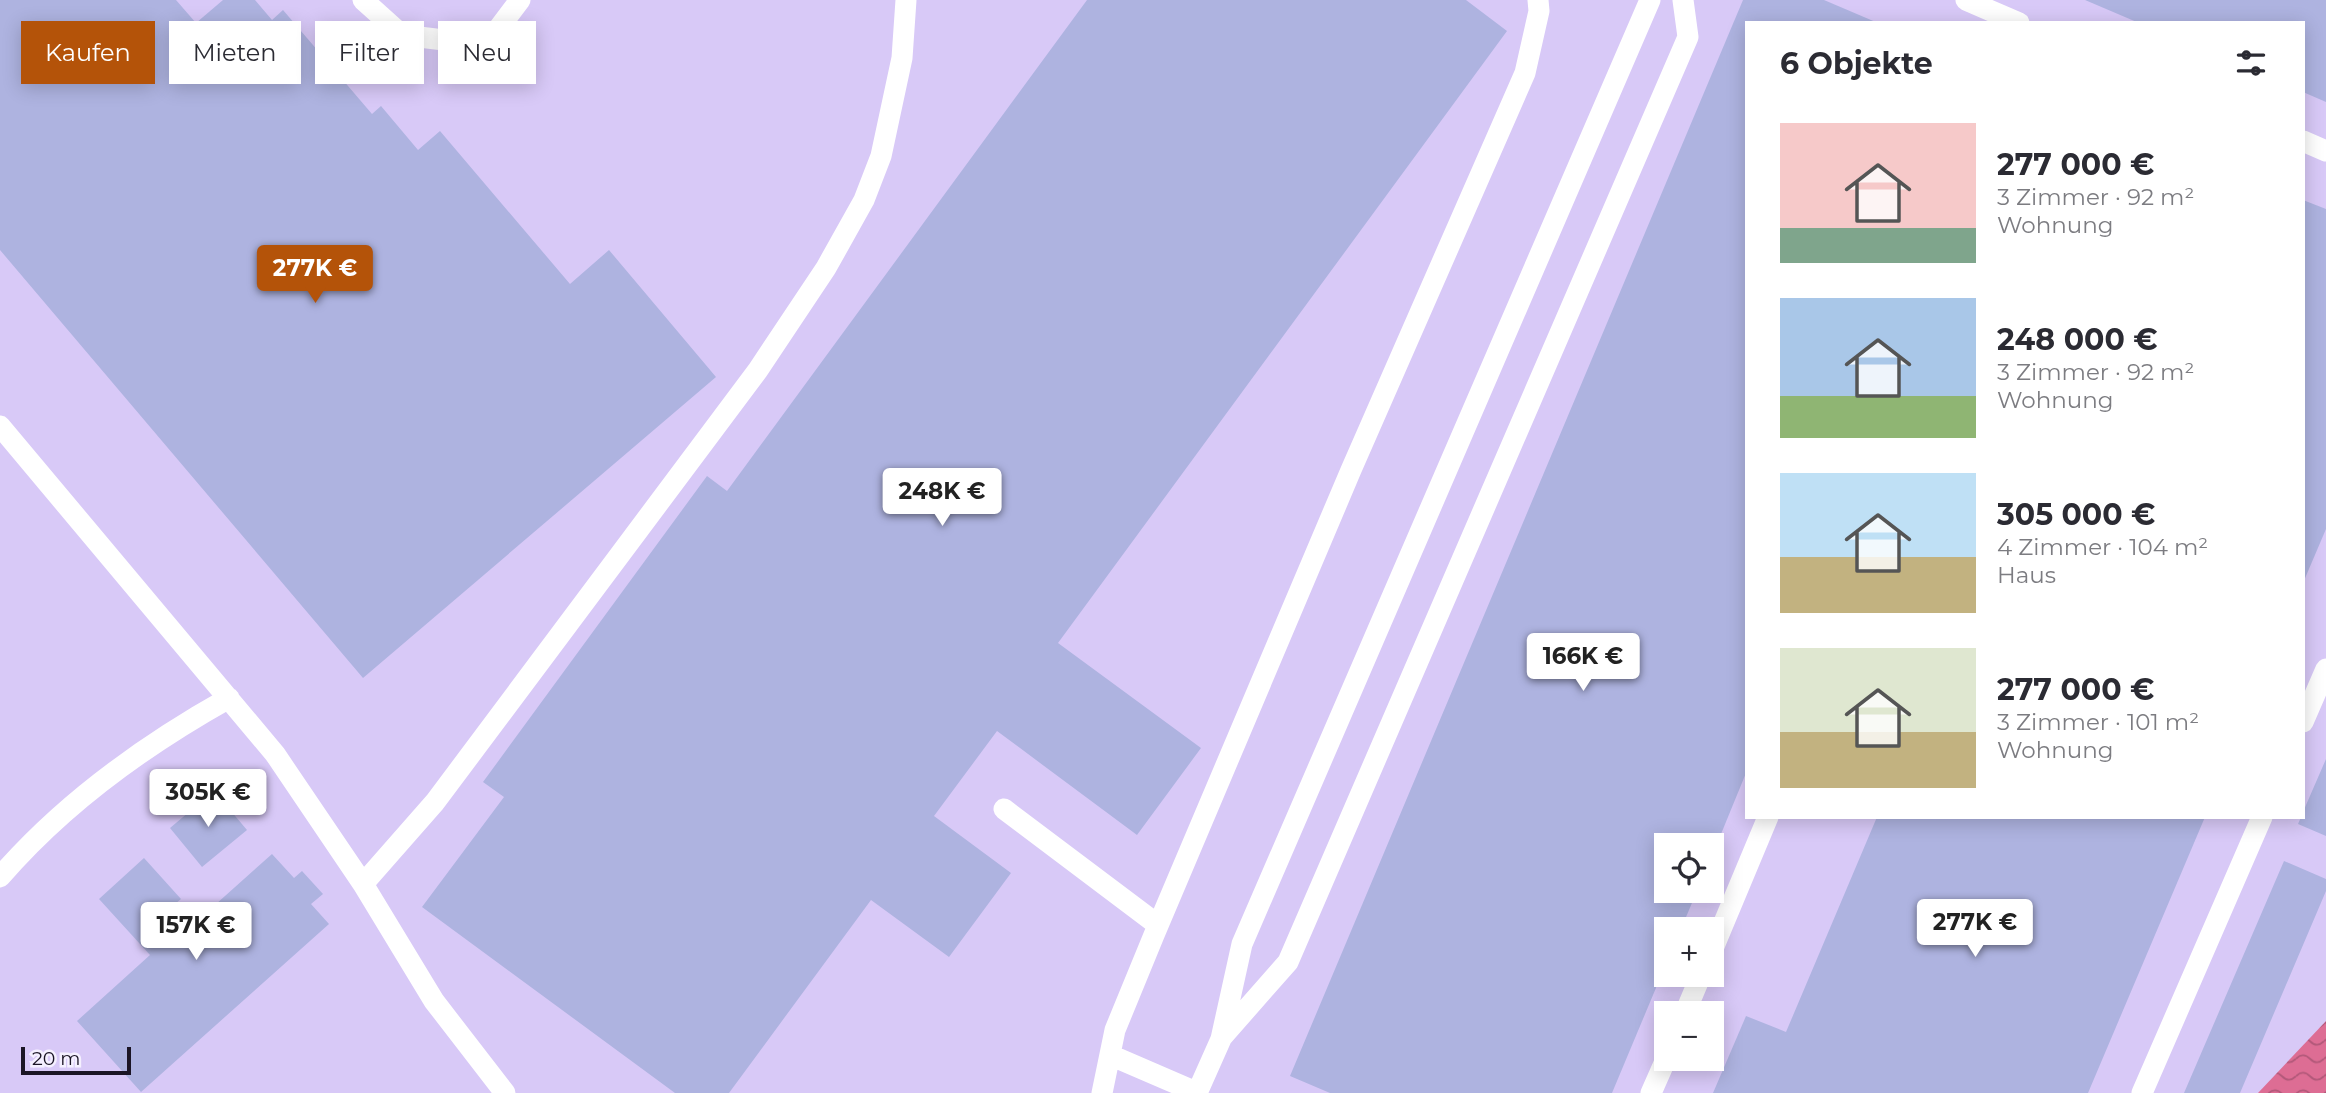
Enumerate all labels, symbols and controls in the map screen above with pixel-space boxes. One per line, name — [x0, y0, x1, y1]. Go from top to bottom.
chip: Kaufen — [21, 21, 155, 84]
chip: Mieten — [169, 21, 301, 84]
chip: Filter — [315, 21, 424, 84]
chip: Neu — [438, 21, 536, 84]
icon: filters — [2232, 44, 2270, 82]
text: 6 Objekte — [1780, 45, 1933, 82]
text: 277 000 € — [1997, 146, 2154, 183]
icon: home — [1836, 151, 1920, 235]
text: 3 Zimmer · 92 m² — [1997, 183, 2194, 211]
text: Wohnung — [1997, 211, 2114, 239]
pin: 277K € — [258, 246, 372, 305]
text: 277K € — [273, 254, 357, 282]
text: 248 000 € — [1997, 321, 2158, 358]
icon: home — [1836, 326, 1920, 410]
text: 3 Zimmer · 92 m² — [1997, 358, 2194, 386]
text: Wohnung — [1997, 386, 2114, 414]
pin: 248K € — [885, 468, 999, 528]
text: 248K € — [899, 477, 985, 505]
text: 305 000 € — [1997, 496, 2155, 533]
icon: home — [1836, 501, 1920, 585]
text: 4 Zimmer · 104 m² — [1997, 533, 2208, 561]
text: Haus — [1997, 561, 2056, 589]
pin: 166K € — [1526, 634, 1640, 693]
text: 166K € — [1543, 642, 1623, 670]
text: 277 000 € — [1997, 671, 2154, 708]
icon: home — [1836, 676, 1920, 760]
text: 3 Zimmer · 101 m² — [1997, 708, 2199, 736]
text: Wohnung — [1997, 736, 2114, 764]
pin: 305K € — [151, 770, 265, 829]
text: 305K € — [165, 778, 251, 806]
map controls — [1654, 833, 1724, 1071]
button: locate — [1654, 833, 1724, 903]
pin: 277K € — [1918, 900, 2032, 959]
pin: 157K € — [139, 902, 253, 962]
text: 277K € — [1933, 908, 2017, 936]
text: 157K € — [157, 911, 235, 939]
button: + — [1654, 917, 1724, 987]
button: − — [1654, 1001, 1724, 1071]
scale bar — [21, 1044, 131, 1076]
text: 20 m — [32, 1047, 80, 1070]

